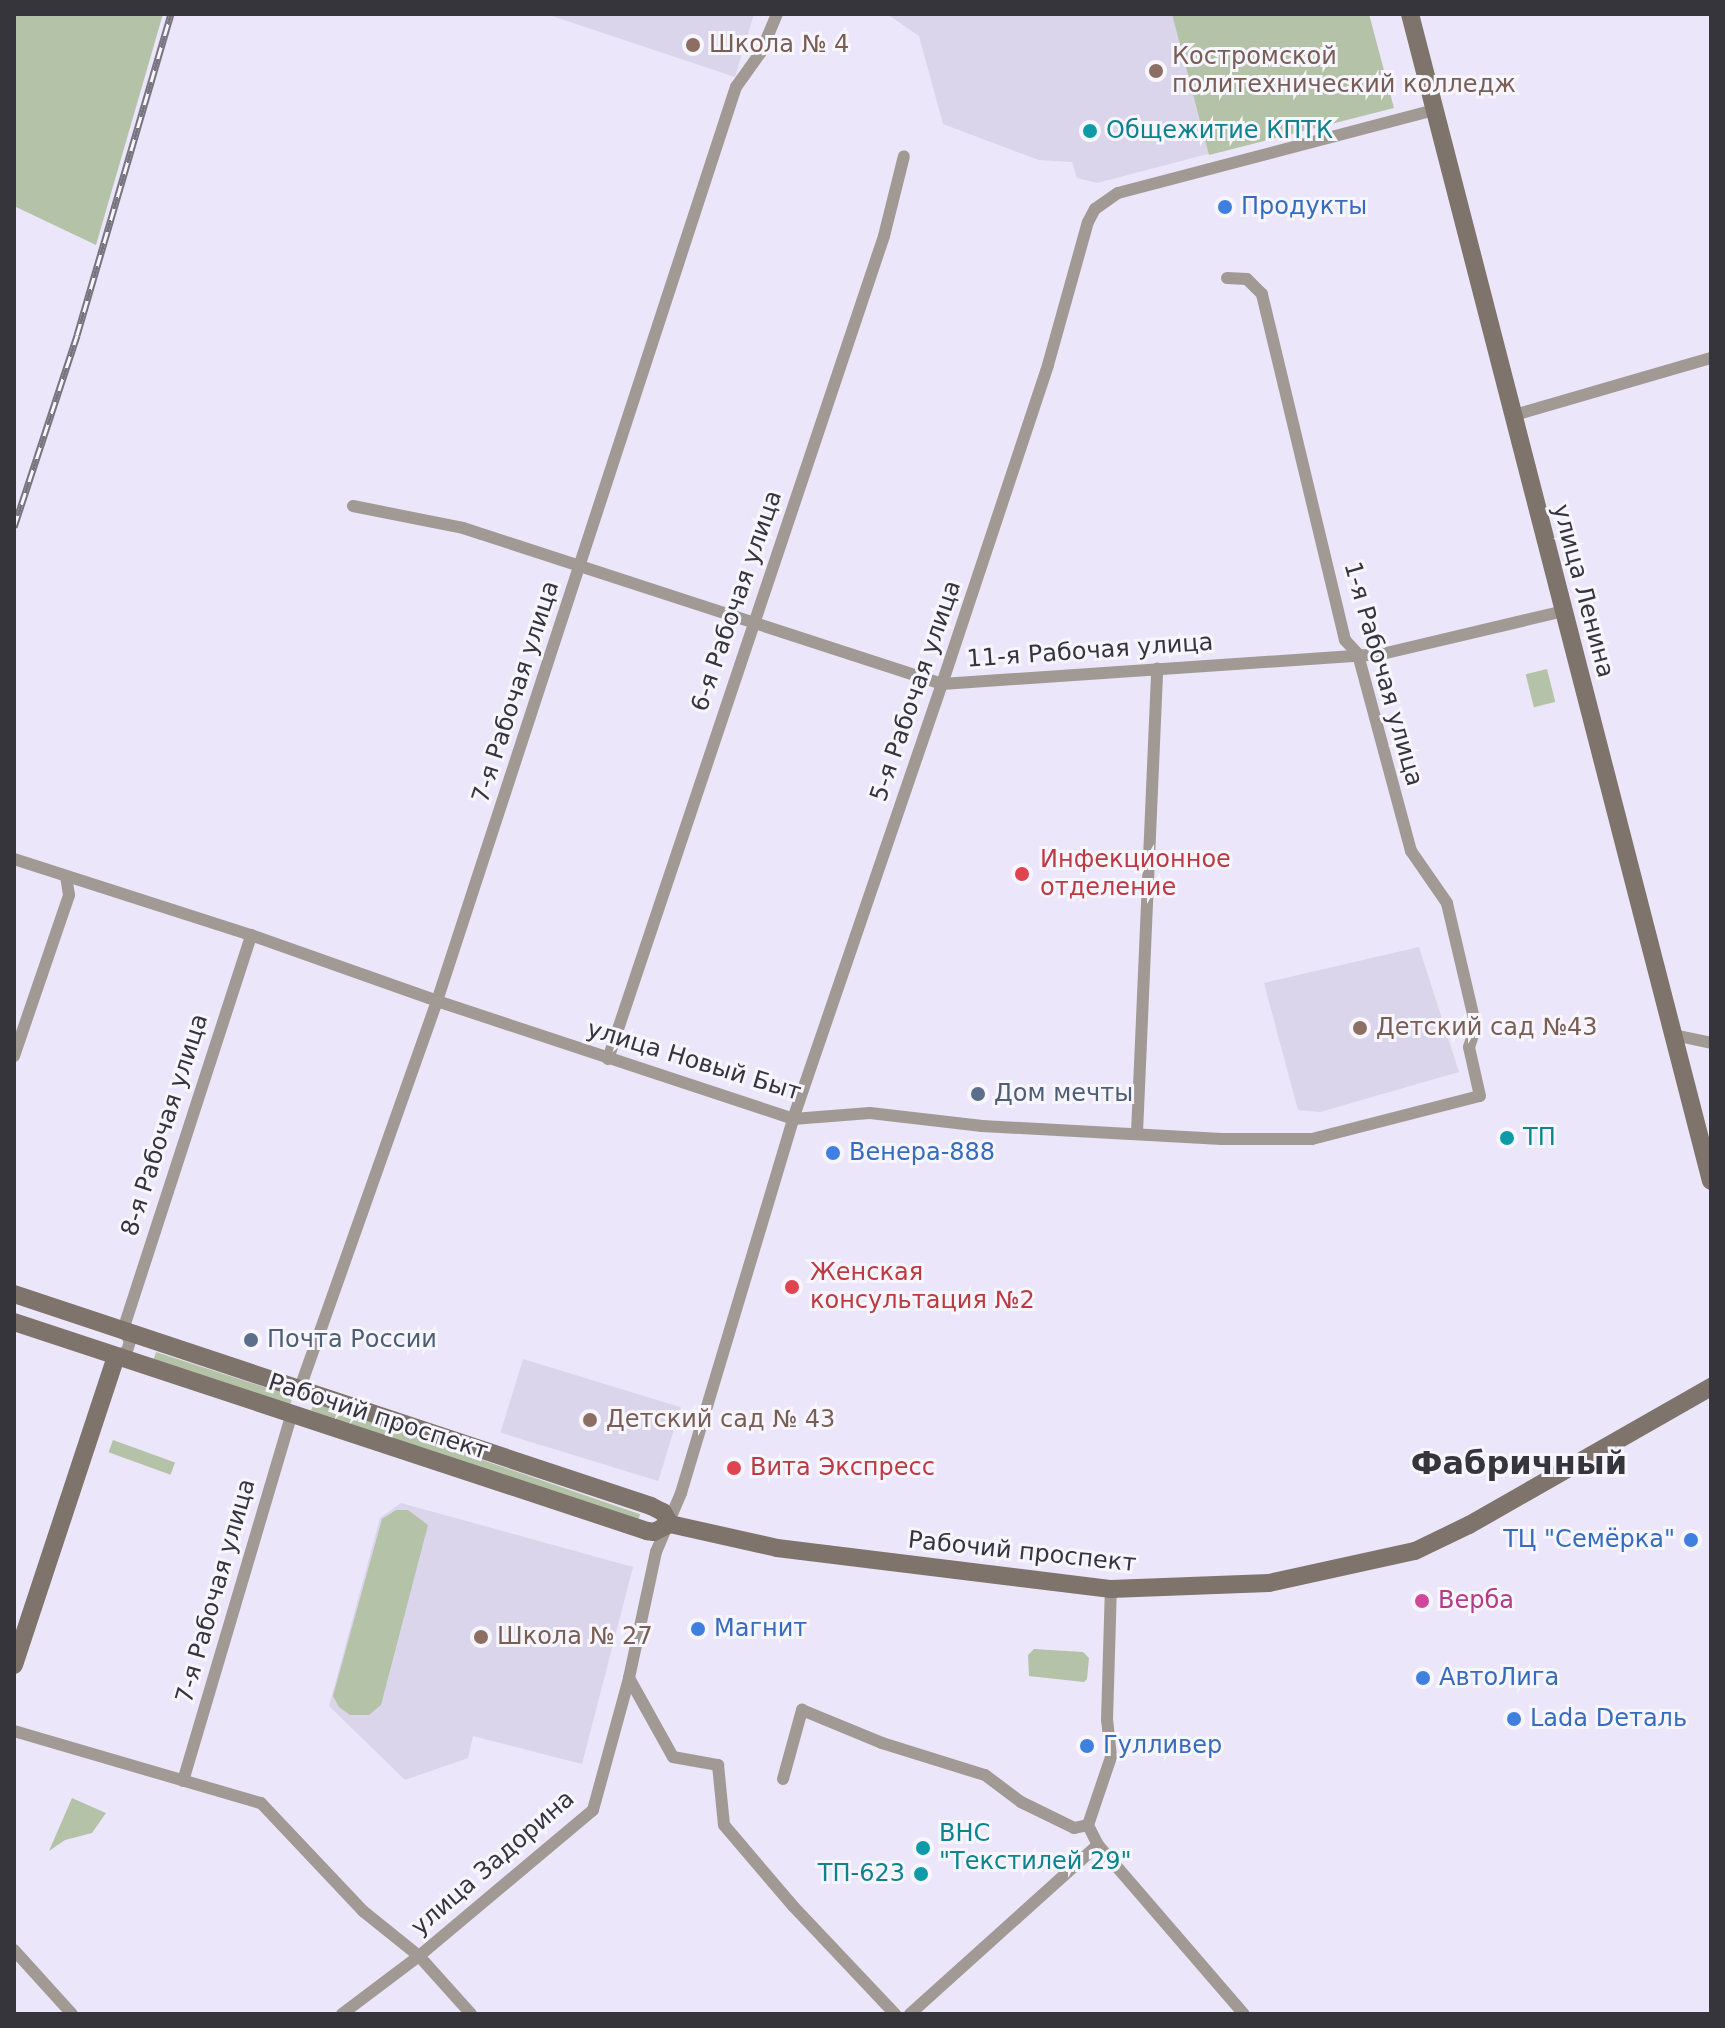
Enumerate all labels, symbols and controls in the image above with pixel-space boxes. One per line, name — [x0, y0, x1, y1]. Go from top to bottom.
place label: Школа № 4 — [709, 31, 849, 59]
marker: Школа № 4 — [684, 36, 702, 54]
place label: Костромской политехнический колледж — [1172, 43, 1516, 99]
marker: Костромской политехнический колледж — [1147, 62, 1165, 80]
place label: Общежитие КПТК — [1106, 117, 1333, 145]
marker: Общежитие КПТК — [1081, 122, 1099, 140]
place label: Продукты — [1241, 193, 1367, 221]
marker: Продукты — [1216, 198, 1234, 216]
street label: 6-я Рабочая улица — [686, 487, 788, 715]
street label: улица Ленина — [1546, 501, 1620, 681]
street label: 1-я Рабочая улица — [1337, 559, 1429, 789]
street label: 7-я Рабочая улица — [466, 577, 566, 807]
street label: 5-я Рабочая улица — [865, 577, 967, 805]
street label: 11-я Рабочая улица — [966, 628, 1214, 674]
place label: Инфекционное отделение — [1040, 846, 1231, 902]
marker: Инфекционное отделение — [1011, 863, 1033, 885]
street label: 8-я Рабочая улица — [115, 1010, 215, 1240]
place label: Детский сад №43 — [1376, 1014, 1598, 1042]
street label: улица Новый Быт — [584, 1015, 804, 1107]
marker: Детский сад №43 — [1351, 1019, 1369, 1037]
place label: Дом мечты — [994, 1080, 1133, 1108]
marker: Дом мечты — [969, 1085, 987, 1103]
place label: ТП — [1523, 1124, 1556, 1152]
marker: ТП — [1498, 1129, 1516, 1147]
place label: Венера-888 — [849, 1139, 995, 1167]
marker: Венера-888 — [824, 1144, 842, 1162]
place label: Женская консультация №2 — [810, 1259, 1035, 1315]
marker: Женская консультация №2 — [781, 1276, 803, 1298]
place label: Почта России — [267, 1326, 437, 1354]
marker: Почта России — [242, 1331, 260, 1349]
street label: Рабочий проспект — [264, 1368, 492, 1466]
place label: Детский сад № 43 — [606, 1406, 835, 1434]
marker: Детский сад № 43 — [581, 1411, 599, 1429]
district label: Фабричный — [1411, 1444, 1627, 1482]
place label: Вита Экспресс — [750, 1454, 935, 1482]
marker: Вита Экспресс — [725, 1459, 743, 1477]
street label: 7-я Рабочая улица — [170, 1476, 262, 1706]
street label: Рабочий проспект — [906, 1526, 1138, 1578]
place label: ТЦ "Семёрка" — [1503, 1526, 1675, 1554]
marker: ТЦ "Семёрка" — [1682, 1531, 1700, 1549]
place label: Верба — [1438, 1587, 1514, 1615]
marker: Верба — [1413, 1592, 1431, 1610]
place label: Магнит — [714, 1615, 807, 1643]
marker: Магнит — [689, 1620, 707, 1638]
place label: Школа № 27 — [497, 1623, 653, 1651]
marker: Школа № 27 — [472, 1628, 490, 1646]
place label: АвтоЛига — [1439, 1664, 1559, 1692]
marker: АвтоЛига — [1414, 1669, 1432, 1687]
place label: Lada Dеталь — [1530, 1705, 1687, 1733]
marker: Lada Dеталь — [1505, 1710, 1523, 1728]
place label: Гулливер — [1103, 1732, 1222, 1760]
marker: Гулливер — [1078, 1737, 1096, 1755]
street label: улица Задорина — [406, 1784, 580, 1942]
place label: ВНС "Текстилей 29" — [939, 1820, 1132, 1876]
marker: ВНС "Текстилей 29" — [914, 1839, 932, 1857]
place label: ТП-623 — [818, 1860, 905, 1888]
marker: ТП-623 — [912, 1865, 930, 1883]

